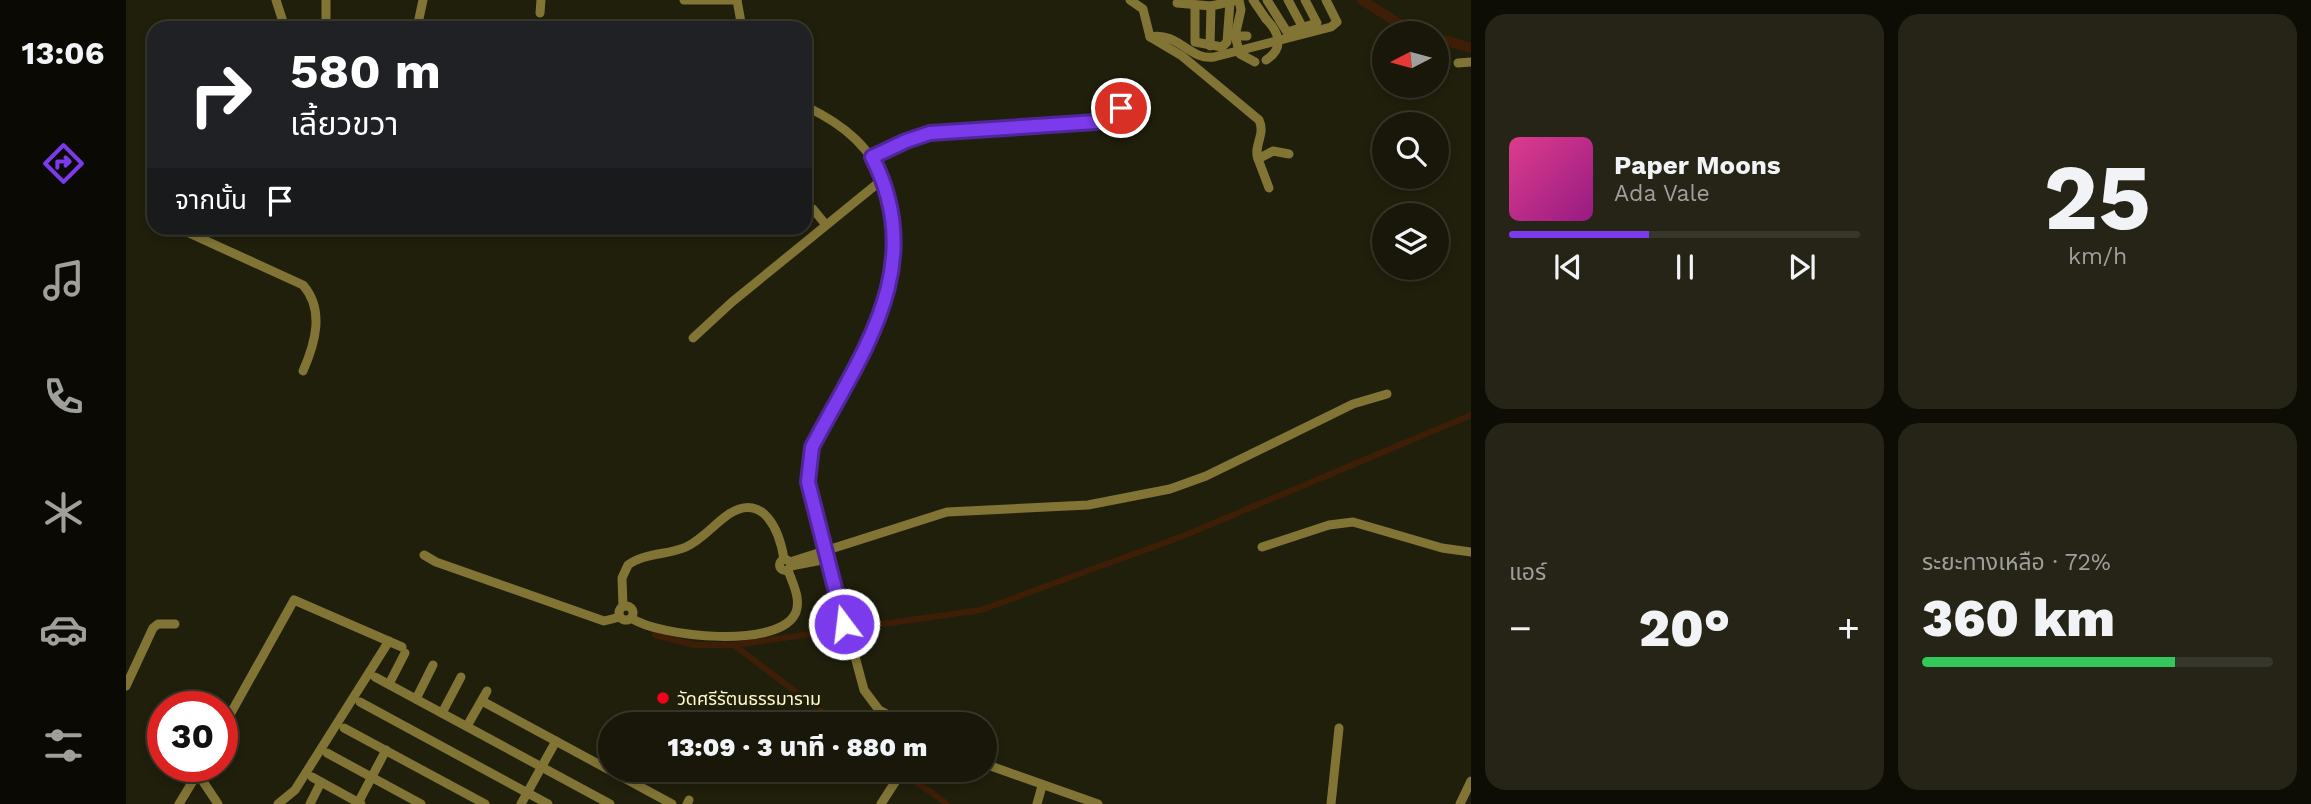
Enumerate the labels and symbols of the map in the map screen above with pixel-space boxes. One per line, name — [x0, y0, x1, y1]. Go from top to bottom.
north arrow — [1372, 21, 1449, 98]
pin — [1091, 78, 1151, 138]
position arrow — [807, 587, 881, 661]
place label: วัดศรีรัตนธรรมาราม — [677, 688, 821, 709]
marker: วัดศรีรัตนธรรมาราม — [655, 690, 671, 706]
speed limit sign: 30 — [147, 691, 238, 782]

